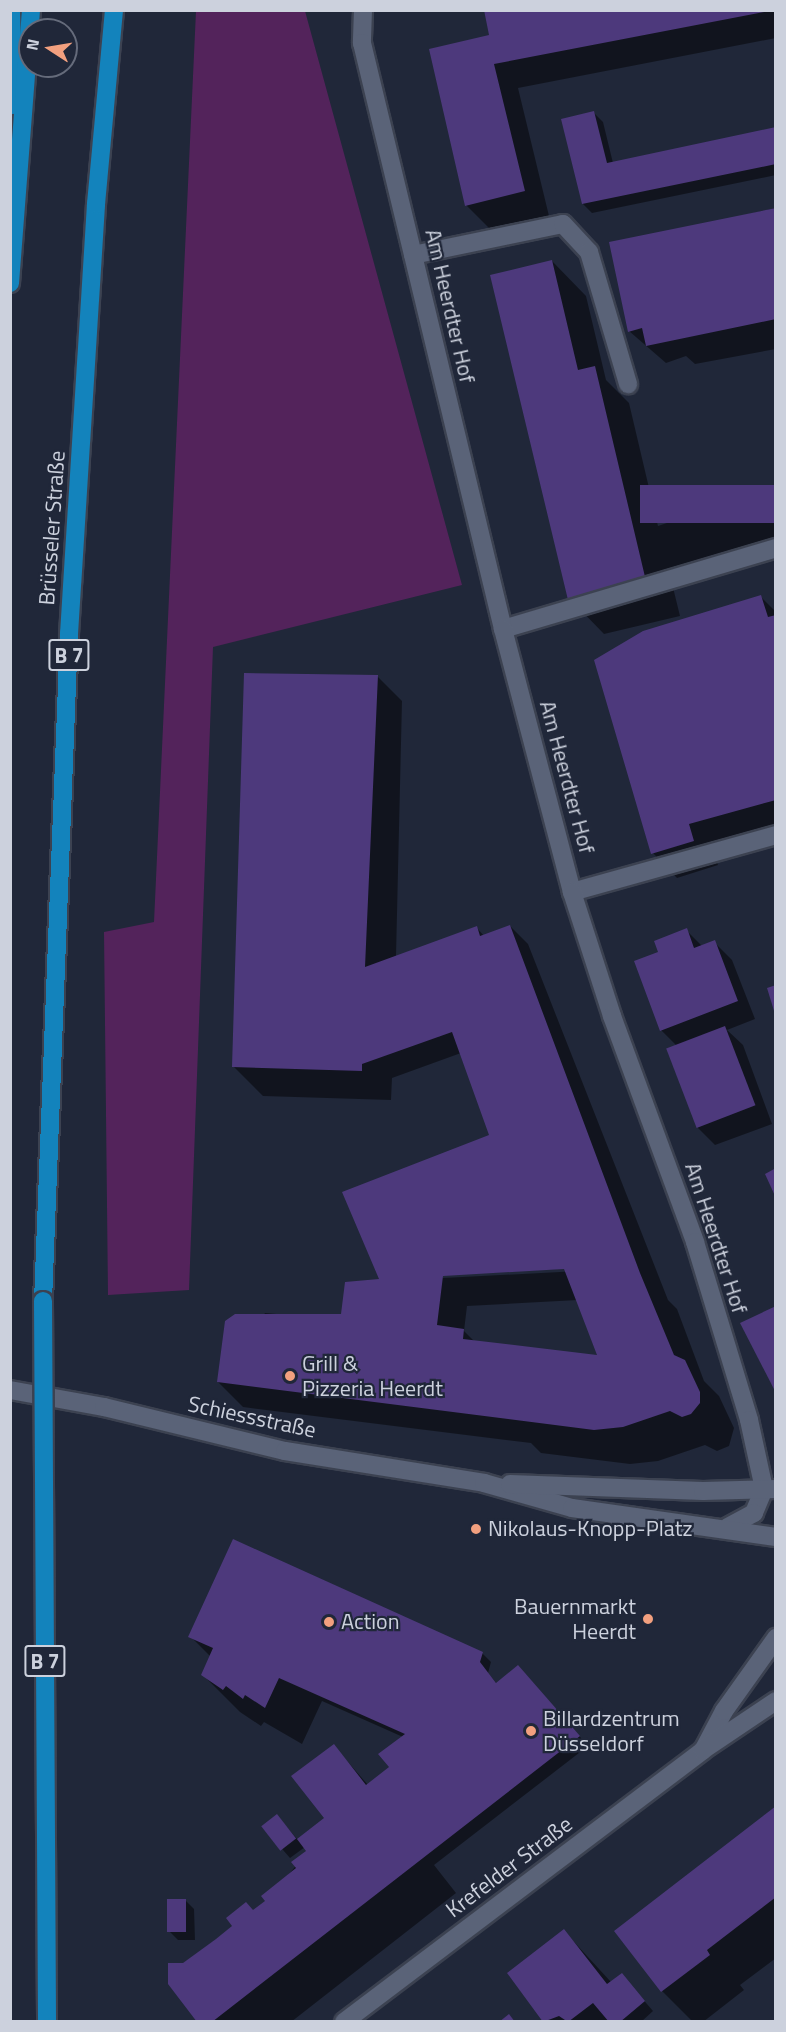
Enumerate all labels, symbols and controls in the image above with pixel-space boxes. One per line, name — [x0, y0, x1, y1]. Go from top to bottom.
north arrow — [18, 18, 78, 78]
text: N — [19, 37, 45, 53]
street label: Am Heerdter Hof — [419, 226, 481, 386]
street label: Brüsseler Straße — [33, 450, 71, 606]
road number: B 7 — [48, 637, 90, 673]
street label: Am Heerdter Hof — [534, 698, 600, 856]
street label: Am Heerdter Hof — [679, 1159, 753, 1317]
place label: Grill & Pizzeria Heerdt — [302, 1350, 443, 1402]
marker: Grill & Pizzeria Heerdt — [283, 1369, 297, 1383]
street label: Schiessstraße — [186, 1391, 318, 1443]
place label: Nikolaus-Knopp-Platz — [488, 1516, 693, 1542]
marker: Nikolaus-Knopp-Platz — [469, 1522, 483, 1536]
place label: Bauernmarkt Heerdt — [514, 1593, 636, 1645]
place label: Action — [341, 1609, 400, 1635]
marker: Bauernmarkt Heerdt — [641, 1612, 655, 1626]
marker: Action — [322, 1615, 336, 1629]
road number: B 7 — [24, 1643, 66, 1679]
place label: Billardzentrum Düsseldorf — [543, 1705, 680, 1756]
marker: Billardzentrum Düsseldorf — [524, 1724, 538, 1738]
street label: Krefelder Straße — [441, 1811, 577, 1923]

